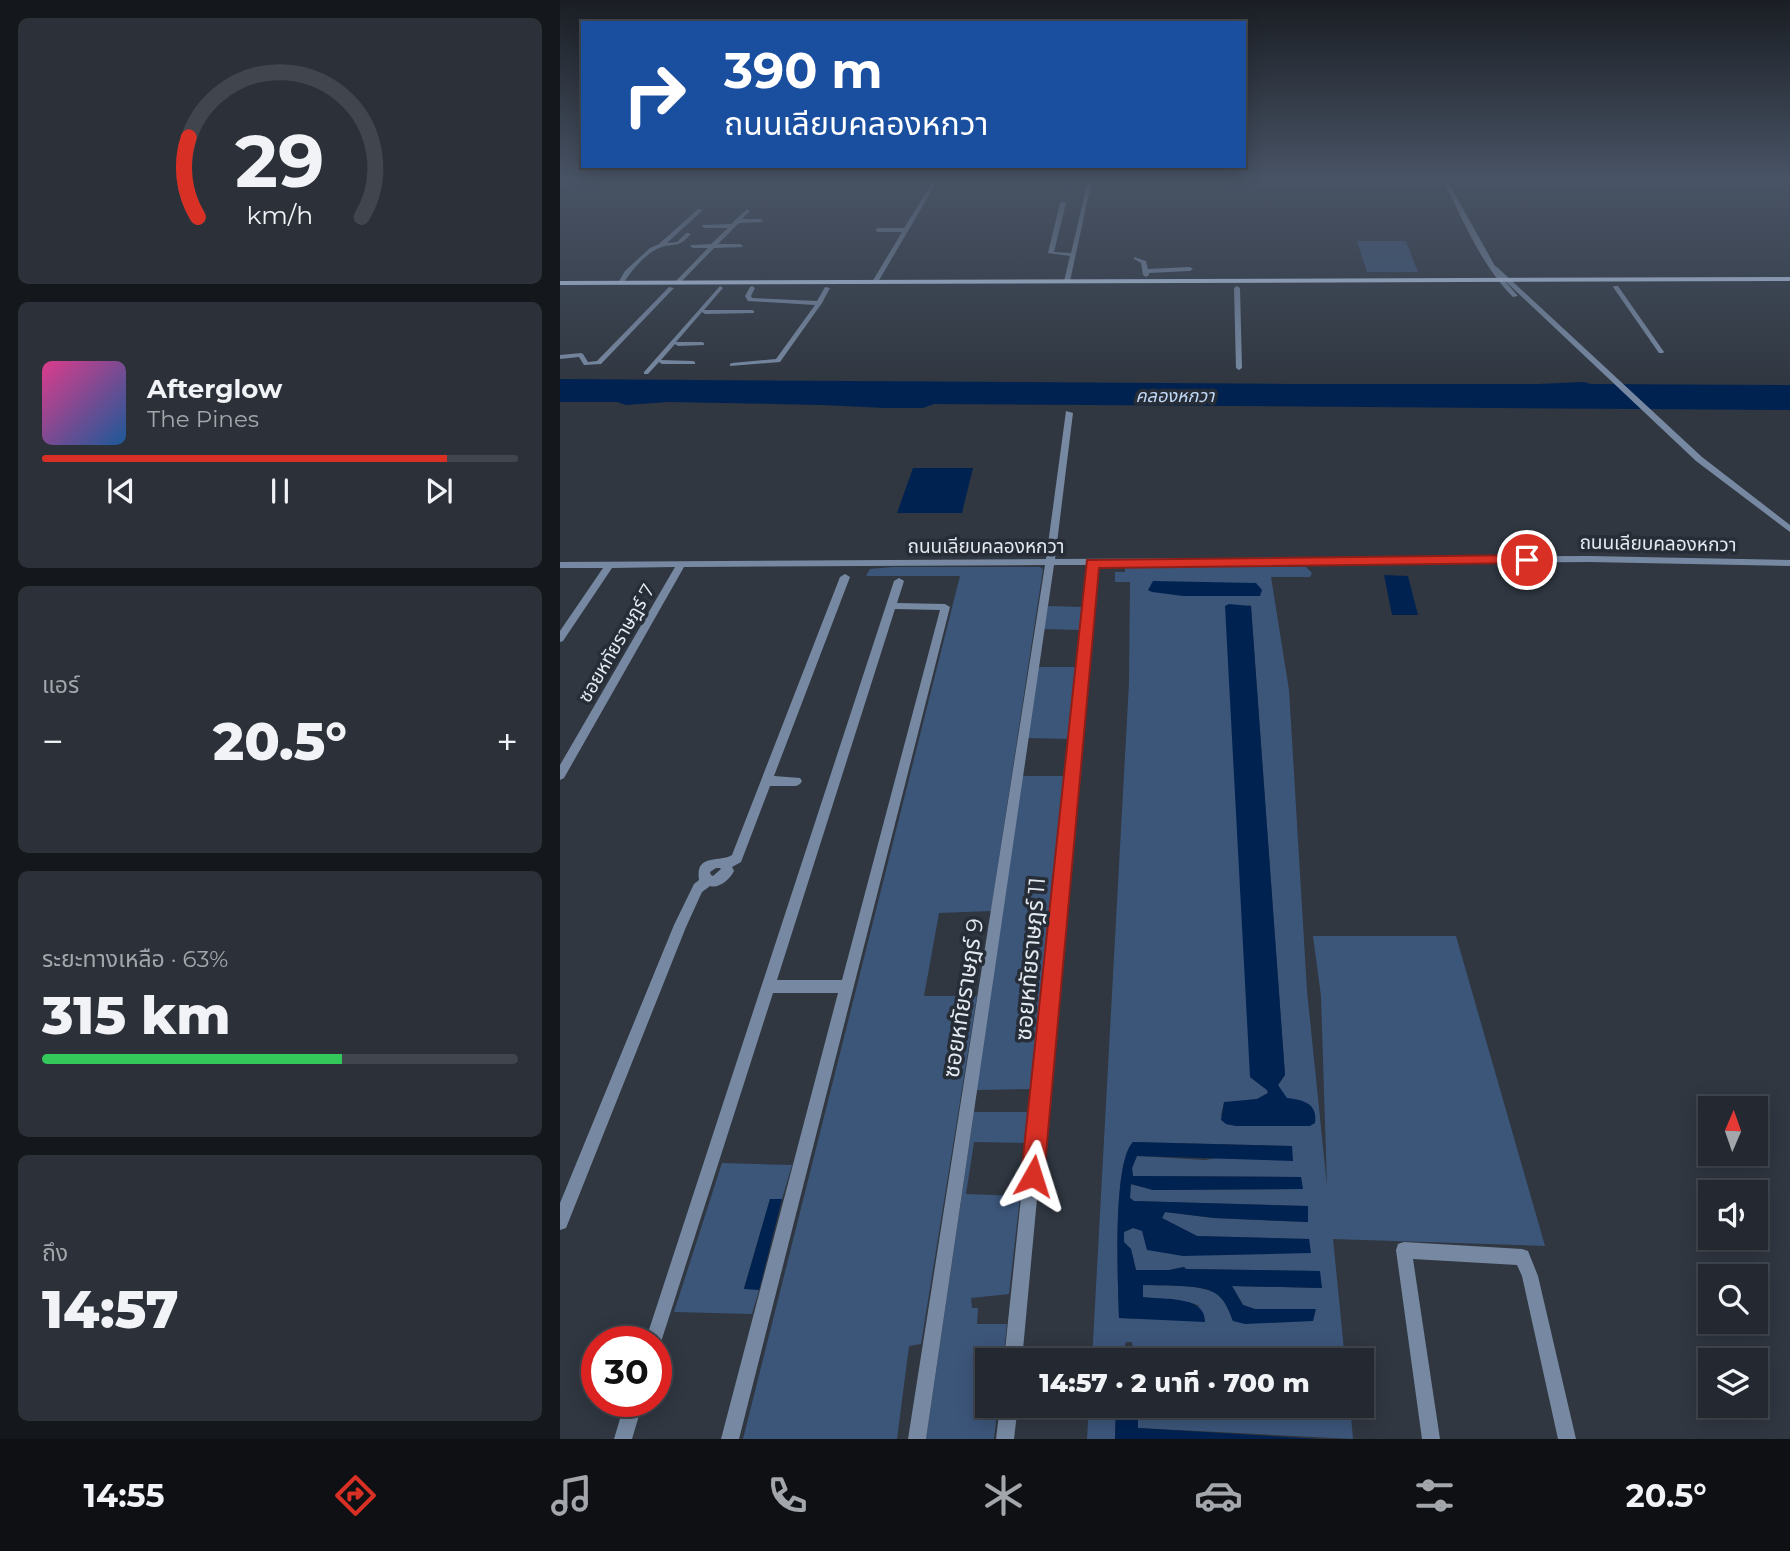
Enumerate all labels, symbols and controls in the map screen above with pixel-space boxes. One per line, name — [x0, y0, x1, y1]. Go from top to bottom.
text: 390 m — [724, 41, 883, 100]
icon: right — [609, 49, 700, 140]
text: ถนนเลียบคลองหกวา — [724, 104, 988, 143]
text: 29 — [235, 117, 325, 205]
text: km/h — [247, 200, 313, 230]
text: Afterglow — [147, 373, 282, 405]
water label: คลองหกวา — [1136, 385, 1215, 407]
text: The Pines — [147, 405, 259, 433]
icon: previous — [102, 472, 140, 510]
icon: pause — [261, 472, 299, 510]
icon: next — [420, 472, 458, 510]
pin — [1497, 530, 1557, 590]
street label: ถนนเลียบคลองหกวา — [1579, 531, 1737, 556]
street label: ถนนเลียบคลองหกวา — [908, 535, 1065, 558]
icon: arrive — [1508, 541, 1546, 579]
street label: ซอยหทัยราษฎร์ 7 — [573, 580, 660, 707]
text: แอร์ — [42, 671, 79, 699]
text: 20.5° — [213, 710, 347, 773]
text: − — [42, 718, 64, 765]
text: + — [496, 718, 518, 765]
street label: ซอยหทัยราษฎร์ 11 — [1009, 876, 1051, 1042]
street label: ซอยหทัยราษฎร์ 9 — [937, 916, 989, 1080]
text: ระยะทางเหลือ · 63% — [42, 945, 228, 973]
text: 315 km — [42, 984, 231, 1047]
north arrow — [1698, 1096, 1768, 1166]
map controls — [1698, 1096, 1768, 1418]
position arrow — [996, 1139, 1070, 1213]
button: sound — [1698, 1180, 1768, 1250]
text: ถึง — [42, 1239, 68, 1267]
button: search — [1698, 1264, 1768, 1334]
text: 14:57 — [42, 1278, 179, 1341]
speed limit sign: 30 — [581, 1326, 672, 1417]
button: layers — [1698, 1348, 1768, 1418]
text: 14:57 · 2 นาที · 700 m — [1039, 1367, 1310, 1399]
icon: directions — [331, 1471, 380, 1520]
icon: music — [547, 1471, 596, 1520]
icon: phone — [763, 1471, 812, 1520]
icon: climate — [979, 1471, 1028, 1520]
icon: car — [1194, 1471, 1243, 1520]
icon: filters — [1410, 1471, 1459, 1520]
text: 14:55 — [83, 1476, 165, 1515]
text: 20.5° — [1626, 1476, 1707, 1515]

